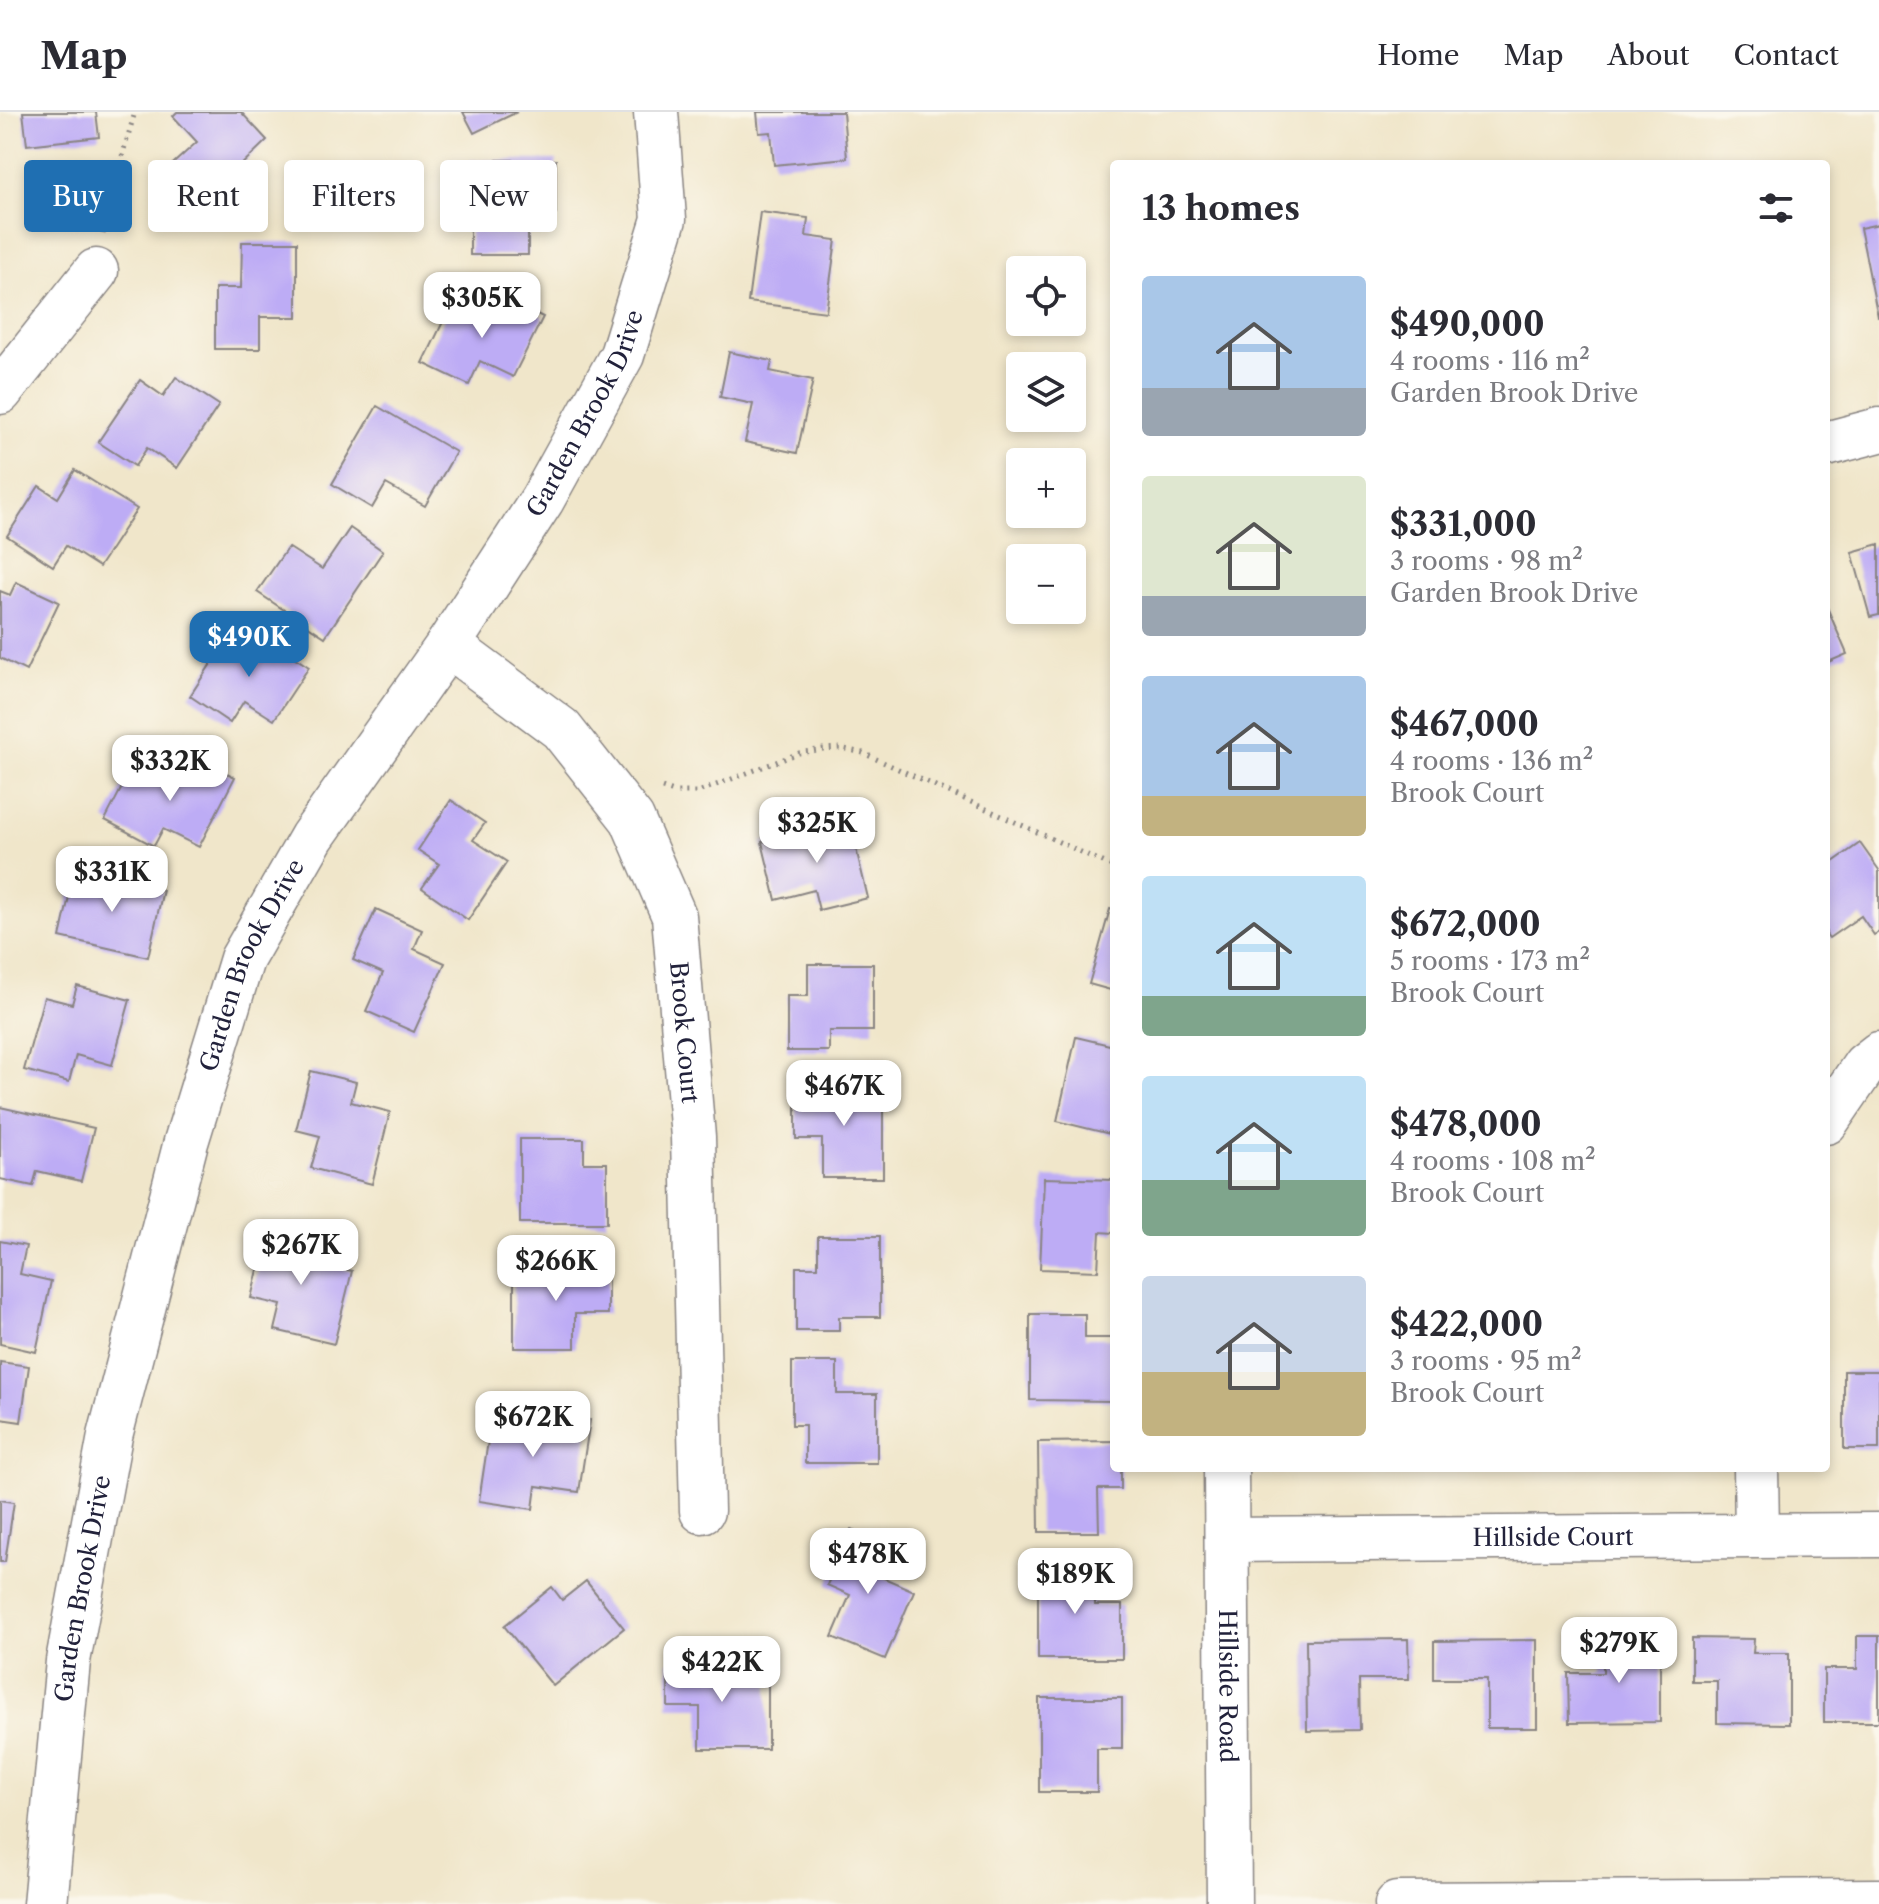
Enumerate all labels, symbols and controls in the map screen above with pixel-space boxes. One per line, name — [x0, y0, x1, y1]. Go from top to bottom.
text: Map — [40, 32, 128, 79]
text: Home — [1377, 38, 1459, 72]
text: Map — [1503, 38, 1563, 72]
text: About — [1607, 38, 1689, 72]
text: Contact — [1733, 38, 1839, 72]
chip: Buy — [24, 160, 132, 232]
chip: Rent — [148, 160, 268, 232]
chip: Filters — [284, 160, 424, 232]
chip: New — [440, 160, 557, 232]
icon: filters — [1754, 186, 1798, 230]
text: 13 homes — [1142, 187, 1300, 229]
map controls — [1006, 256, 1086, 624]
button: locate — [1006, 256, 1086, 336]
pin: $305K — [426, 272, 538, 340]
text: $305K — [442, 282, 522, 314]
text: $490,000 — [1390, 303, 1545, 345]
street label: Garden Brook Drive — [520, 306, 649, 522]
icon: home — [1206, 308, 1302, 404]
text: 4 rooms · 116 m² — [1390, 345, 1590, 377]
button: layers — [1006, 352, 1086, 432]
text: Garden Brook Drive — [1390, 377, 1638, 409]
button: + — [1006, 448, 1086, 528]
text: $331,000 — [1390, 503, 1537, 545]
icon: home — [1206, 508, 1302, 604]
button: − — [1006, 544, 1086, 624]
text: 3 rooms · 98 m² — [1390, 545, 1583, 577]
text: Garden Brook Drive — [1390, 577, 1638, 609]
pin: $490K — [193, 611, 305, 679]
text: $490K — [208, 621, 290, 653]
text: $467,000 — [1390, 703, 1539, 745]
icon: home — [1206, 708, 1302, 804]
pin: $332K — [114, 735, 226, 803]
text: $332K — [130, 745, 210, 777]
text: 4 rooms · 136 m² — [1390, 745, 1593, 777]
text: Brook Court — [1390, 777, 1544, 809]
pin: $325K — [761, 797, 873, 865]
text: $325K — [777, 807, 857, 839]
pin: $331K — [56, 846, 168, 914]
street label: Garden Brook Drive — [193, 854, 310, 1075]
text: $331K — [74, 856, 150, 888]
text: $672,000 — [1390, 903, 1541, 945]
icon: home — [1206, 908, 1302, 1004]
text: 5 rooms · 173 m² — [1390, 945, 1590, 977]
street label: Brook Court — [664, 960, 705, 1105]
text: Brook Court — [1390, 977, 1544, 1009]
pin: $467K — [788, 1060, 900, 1128]
text: $467K — [804, 1070, 884, 1102]
text: $478,000 — [1390, 1103, 1542, 1145]
icon: home — [1206, 1108, 1302, 1204]
text: 4 rooms · 108 m² — [1390, 1145, 1596, 1177]
text: Brook Court — [1390, 1177, 1544, 1209]
pin: $267K — [245, 1219, 357, 1287]
text: $267K — [261, 1229, 341, 1261]
pin: $266K — [500, 1235, 612, 1303]
text: $266K — [515, 1245, 597, 1277]
text: $422,000 — [1390, 1303, 1543, 1345]
icon: home — [1206, 1308, 1302, 1404]
text: 3 rooms · 95 m² — [1390, 1345, 1582, 1377]
text: Brook Court — [1390, 1377, 1544, 1409]
pin: $672K — [477, 1391, 589, 1459]
text: $672K — [493, 1401, 573, 1433]
street label: Garden Brook Drive — [49, 1473, 116, 1703]
street label: Hillside Court — [1472, 1522, 1634, 1552]
pin: $478K — [812, 1528, 924, 1596]
text: $478K — [828, 1538, 908, 1570]
pin: $189K — [1019, 1548, 1131, 1616]
text: $189K — [1036, 1558, 1114, 1590]
street label: Hillside Road — [1213, 1609, 1243, 1763]
pin: $279K — [1563, 1617, 1675, 1685]
text: $279K — [1579, 1627, 1659, 1659]
pin: $422K — [666, 1636, 778, 1704]
text: $422K — [681, 1646, 763, 1678]

